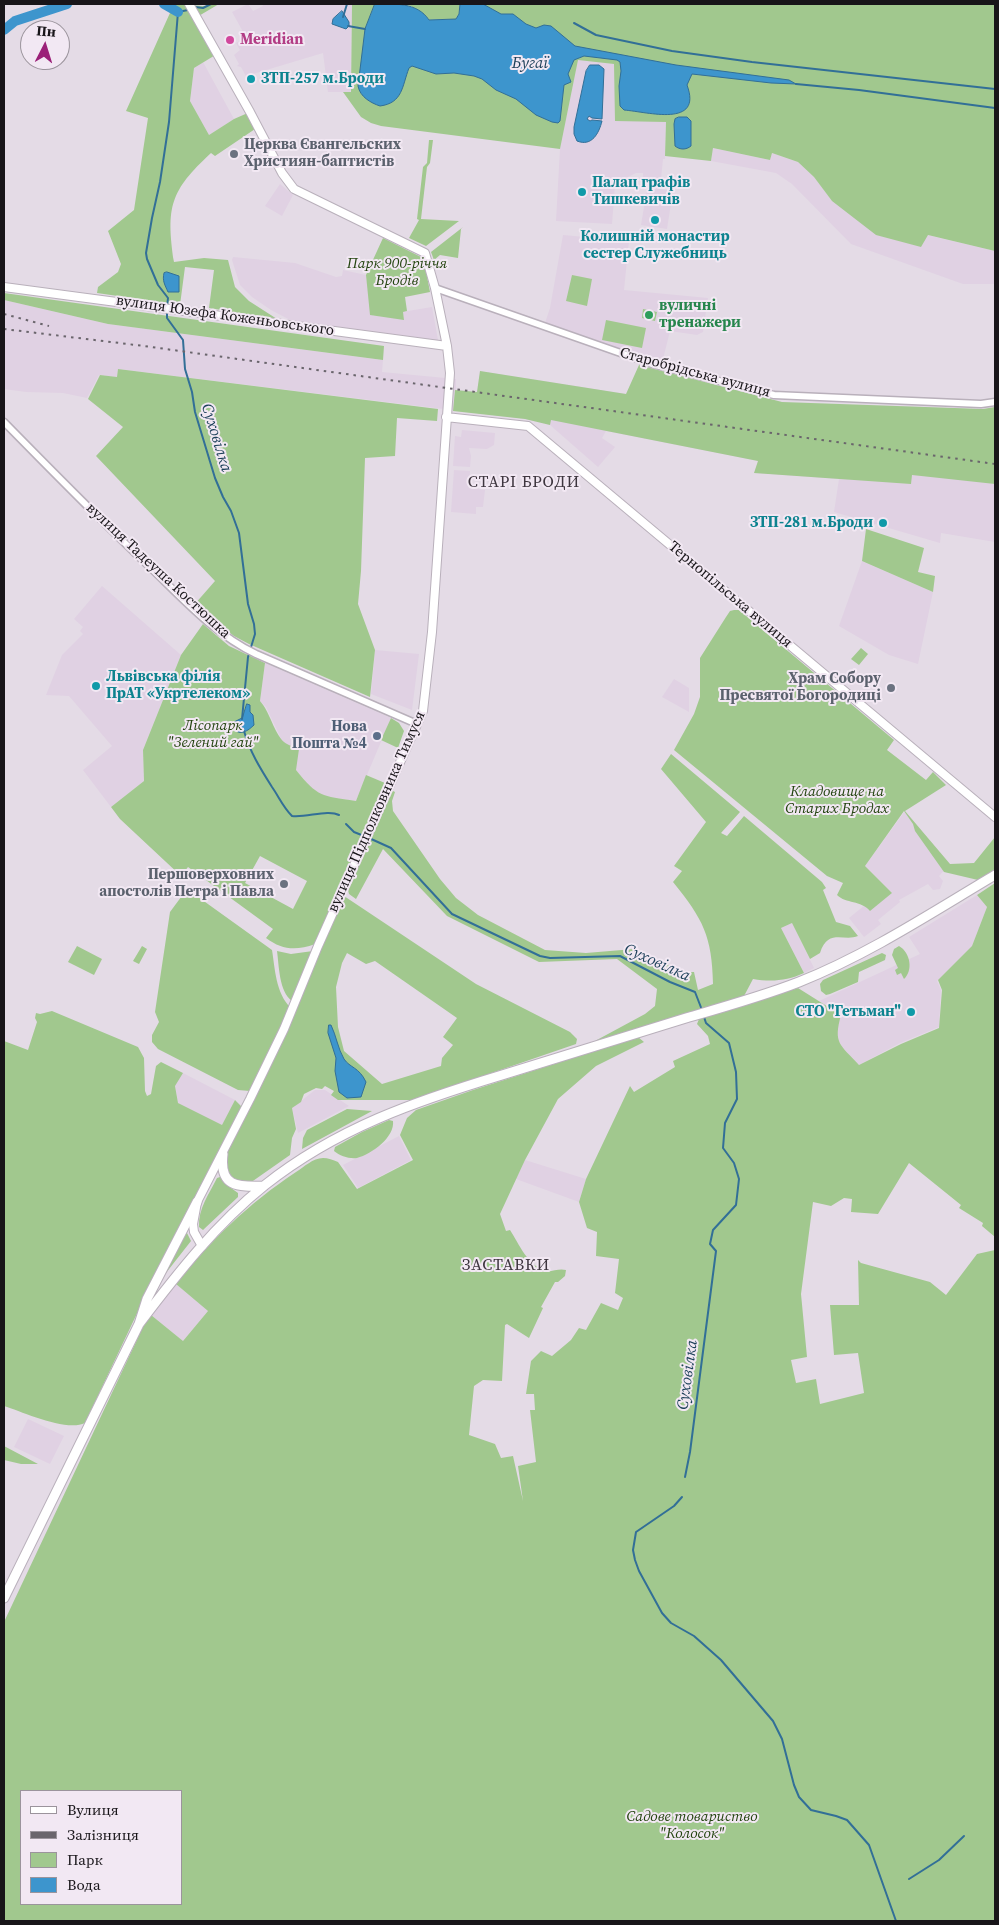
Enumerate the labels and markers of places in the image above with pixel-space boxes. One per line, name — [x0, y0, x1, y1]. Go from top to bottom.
place label: Meridian — [240, 31, 303, 49]
marker: Meridian — [224, 34, 236, 46]
place label: ЗТП-257 м.Броди — [261, 70, 384, 88]
marker: ЗТП-257 м.Броди — [245, 73, 257, 85]
place label: Церква Євангельских Християн-баптистів — [244, 136, 401, 171]
marker: Церква Євангельских Християн-баптистів — [228, 148, 240, 160]
place label: Палац графів Тишкевичів — [592, 174, 690, 209]
marker: Палац графів Тишкевичів — [576, 186, 588, 198]
marker: Колишній монастир сестер Служебниць — [649, 214, 661, 226]
place label: Колишній монастир сестер Служебниць — [580, 228, 730, 263]
place label: вуличні тренажери — [659, 297, 741, 332]
marker: вуличні тренажери — [643, 309, 655, 321]
place label: ЗТП-281 м.Броди — [750, 514, 873, 532]
marker: ЗТП-281 м.Броди — [877, 517, 889, 529]
place label: Львівська філія ПрАТ «Укртелеком» — [106, 668, 250, 703]
place label: Храм Собору Пресвятої Богородиці — [720, 670, 881, 705]
marker: Львівська філія ПрАТ «Укртелеком» — [90, 680, 102, 692]
marker: Храм Собору Пресвятої Богородиці — [885, 682, 897, 694]
place label: Нова Пошта №4 — [292, 718, 367, 753]
marker: Нова Пошта №4 — [371, 730, 383, 742]
place label: Першоверховних апостолів Петра і Павла — [99, 866, 274, 901]
marker: Першоверховних апостолів Петра і Павла — [278, 878, 290, 890]
place label: СТО "Гетьман" — [795, 1003, 901, 1021]
marker: СТО "Гетьман" — [905, 1006, 917, 1018]

